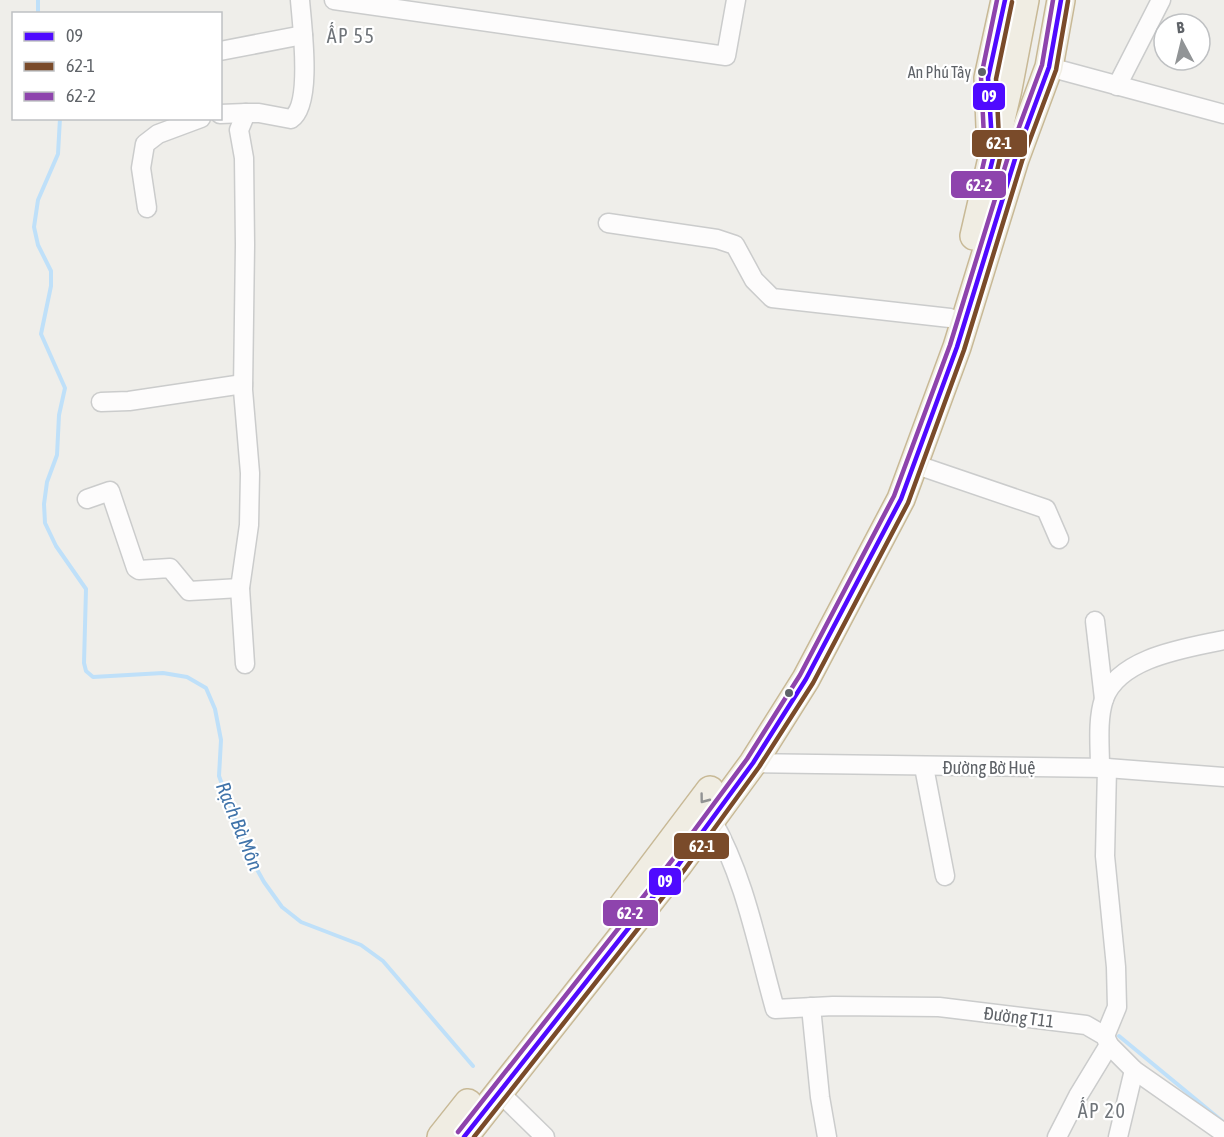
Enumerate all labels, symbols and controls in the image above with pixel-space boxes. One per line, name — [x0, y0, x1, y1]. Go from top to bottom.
legend — [12, 12, 222, 120]
north arrow — [1152, 12, 1212, 72]
text: B — [1175, 18, 1185, 37]
district label: ẤP 55 — [327, 22, 375, 47]
text: 09 — [66, 25, 83, 46]
text: 62-1 — [66, 55, 95, 76]
place label: An Phú Tây — [908, 63, 971, 82]
marker: An Phú Tây — [976, 66, 988, 78]
line badge: 09 — [972, 82, 1006, 111]
text: 62-2 — [66, 85, 96, 106]
text: 09 — [981, 87, 997, 105]
line badge: 62-1 — [971, 129, 1028, 158]
text: 62-1 — [986, 134, 1012, 152]
line badge: 62-2 — [950, 170, 1007, 199]
text: 62-2 — [966, 176, 992, 194]
unlabelled marker — [783, 687, 795, 699]
street label: Đường Bờ Huệ — [943, 757, 1035, 778]
water label: Rạch Bà Môn — [212, 778, 268, 874]
one-way arrow — [700, 793, 711, 804]
line badge: 62-1 — [673, 832, 730, 860]
text: 62-1 — [689, 837, 715, 855]
line badge: 09 — [648, 867, 682, 896]
text: 09 — [657, 872, 673, 890]
line badge: 62-2 — [602, 899, 659, 927]
text: 62-2 — [617, 904, 643, 922]
street label: Đường T11 — [982, 1002, 1056, 1032]
district label: ẤP 20 — [1078, 1097, 1126, 1122]

